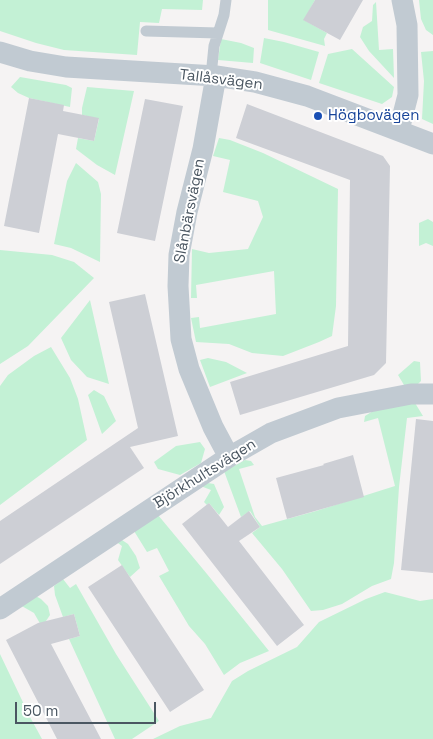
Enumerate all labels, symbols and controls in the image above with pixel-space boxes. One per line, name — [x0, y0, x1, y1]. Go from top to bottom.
street label: Tallåsvägen — [178, 66, 264, 94]
place label: Högbovägen — [328, 107, 419, 125]
marker: Högbovägen — [312, 110, 324, 122]
street label: Slånbärsvägen — [171, 157, 209, 265]
street label: Björkhultsvägen — [151, 435, 259, 513]
scale bar — [18, 692, 159, 724]
text: 50 m — [23, 701, 58, 720]

